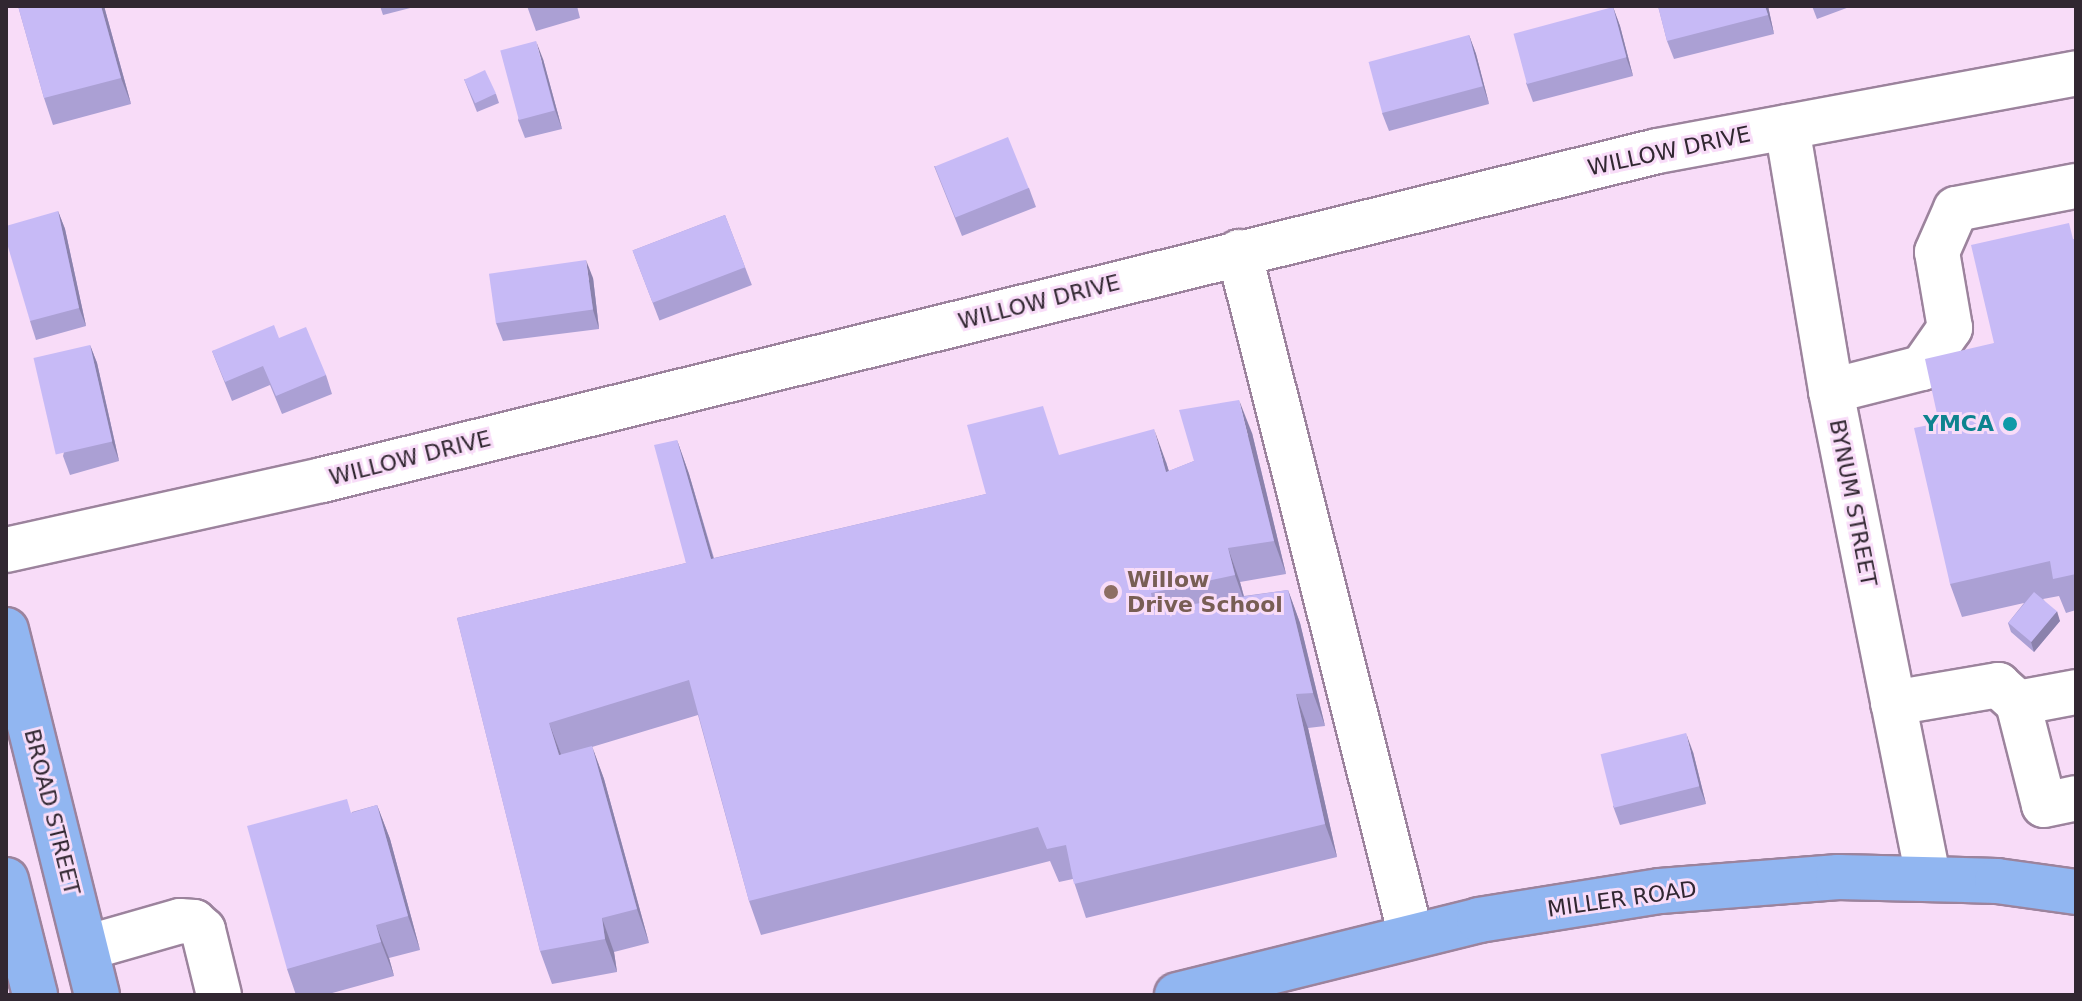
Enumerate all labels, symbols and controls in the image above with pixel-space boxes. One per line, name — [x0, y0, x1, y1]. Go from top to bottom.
street label: WILLOW DRIVE — [1585, 121, 1753, 181]
street label: WILLOW DRIVE — [955, 269, 1123, 335]
place label: YMCA — [1923, 411, 1994, 437]
marker: YMCA — [2001, 415, 2019, 433]
street label: BYNUM STREET — [1824, 417, 1882, 589]
street label: WILLOW DRIVE — [326, 425, 494, 491]
place label: Willow Drive School — [1127, 566, 1283, 618]
marker: Willow Drive School — [1102, 583, 1120, 601]
street label: BROAD STREET — [19, 726, 85, 898]
street label: MILLER ROAD — [1546, 875, 1698, 923]

